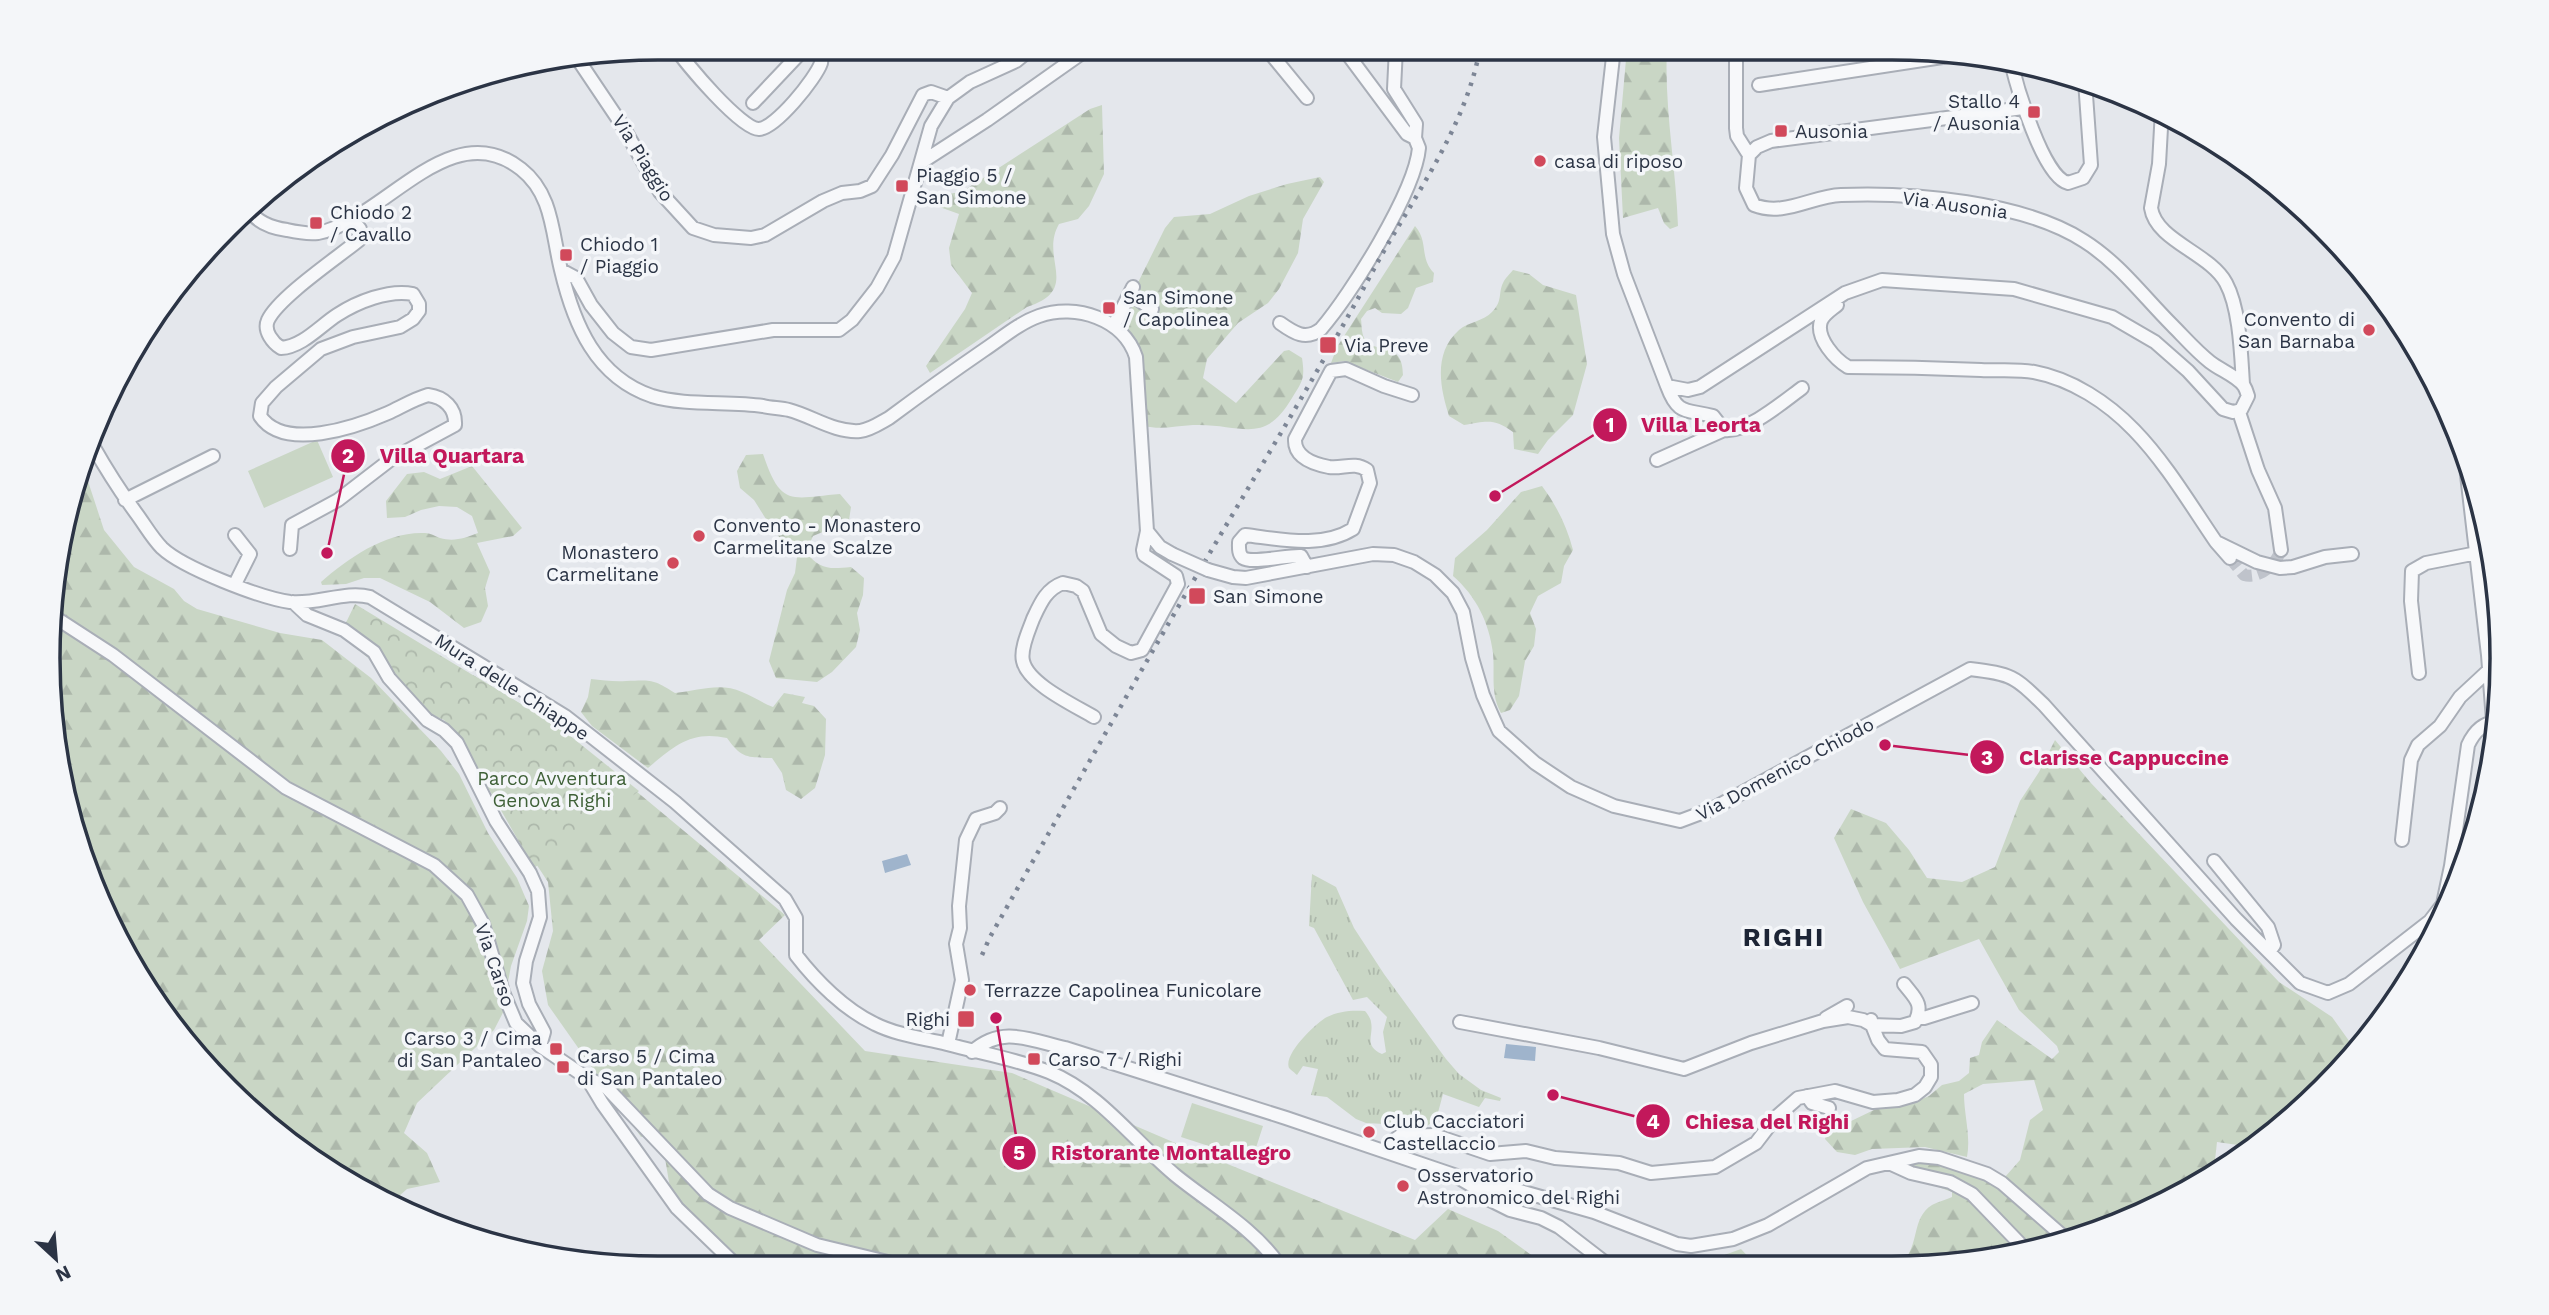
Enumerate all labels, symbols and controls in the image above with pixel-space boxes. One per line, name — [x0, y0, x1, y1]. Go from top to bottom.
place label: Stallo 4 / Ausonia — [1933, 90, 2020, 135]
marker: Stallo 4 / Ausonia — [2026, 104, 2042, 120]
street label: Via Piaggio — [607, 110, 679, 206]
place label: Ausonia — [1795, 120, 1868, 143]
marker: Ausonia — [1773, 123, 1789, 139]
place label: casa di riposo — [1554, 150, 1683, 173]
marker: casa di riposo — [1532, 153, 1548, 169]
place label: Piaggio 5 / San Simone — [916, 164, 1026, 209]
marker: Piaggio 5 / San Simone — [894, 178, 910, 194]
street label: Via Ausonia — [1901, 186, 2010, 224]
place label: Chiodo 2 / Cavallo — [330, 201, 412, 246]
marker: Chiodo 2 / Cavallo — [308, 215, 324, 231]
place label: Chiodo 1 / Piaggio — [580, 233, 659, 278]
marker: Chiodo 1 / Piaggio — [558, 247, 574, 263]
place label: San Simone / Capolinea — [1123, 286, 1233, 331]
marker: San Simone / Capolinea — [1101, 300, 1117, 316]
place label: Convento di San Barnaba — [2238, 308, 2355, 353]
marker: Convento di San Barnaba — [2361, 322, 2377, 338]
place label: Via Preve — [1344, 334, 1429, 357]
marker: Via Preve — [1318, 335, 1338, 355]
callout: Villa Leorta — [1592, 404, 1775, 446]
text: 1 — [1605, 412, 1615, 437]
text: Villa Leorta — [1641, 412, 1762, 437]
callout: Villa Quartara — [331, 435, 538, 477]
text: 2 — [342, 443, 354, 468]
text: Villa Quartara — [380, 443, 525, 468]
place label: Convento - Monastero Carmelitane Scalze — [713, 514, 921, 559]
marker: Convento - Monastero Carmelitane Scalze — [691, 528, 707, 544]
place label: Monastero Carmelitane — [546, 541, 659, 586]
marker: Monastero Carmelitane — [665, 555, 681, 571]
place label: San Simone — [1213, 585, 1323, 608]
marker: San Simone — [1187, 586, 1207, 606]
street label: Mura delle Chiappe — [430, 628, 594, 746]
street label: Via Domenico Chiodo — [1692, 712, 1878, 826]
callout: Clarisse Cappuccine — [1970, 736, 2243, 778]
text: 3 — [1981, 745, 1993, 770]
text: Clarisse Cappuccine — [2019, 745, 2229, 770]
park label: Parco Avventura Genova Righi — [477, 767, 627, 812]
street label: Via Carso — [470, 920, 520, 1010]
district label: RIGHI — [1743, 922, 1825, 952]
place label: Terrazze Capolinea Funicolare — [984, 979, 1262, 1002]
marker: Terrazze Capolinea Funicolare — [962, 982, 978, 998]
place label: Righi — [905, 1008, 950, 1031]
marker: Righi — [956, 1009, 976, 1029]
place label: Carso 3 / Cima di San Pantaleo — [397, 1027, 542, 1072]
marker: Carso 3 / Cima di San Pantaleo — [548, 1041, 564, 1057]
place label: Carso 5 / Cima di San Pantaleo — [577, 1045, 722, 1090]
place label: Carso 7 / Righi — [1048, 1048, 1182, 1071]
marker: Carso 7 / Righi — [1026, 1051, 1042, 1067]
marker: Carso 5 / Cima di San Pantaleo — [555, 1059, 571, 1075]
callout: Chiesa del Righi — [1636, 1100, 1863, 1142]
text: 4 — [1646, 1109, 1660, 1134]
text: Chiesa del Righi — [1685, 1109, 1849, 1134]
place label: Club Cacciatori Castellaccio — [1383, 1110, 1525, 1155]
marker: Club Cacciatori Castellaccio — [1361, 1124, 1377, 1140]
callout: Ristorante Montallegro — [1001, 1132, 1305, 1174]
text: 5 — [1013, 1140, 1025, 1165]
text: Ristorante Montallegro — [1051, 1140, 1291, 1165]
place label: Osservatorio Astronomico del Righi — [1417, 1164, 1620, 1209]
marker: Osservatorio Astronomico del Righi — [1395, 1178, 1411, 1194]
north arrow — [21, 1224, 91, 1294]
text: N — [52, 1260, 75, 1287]

